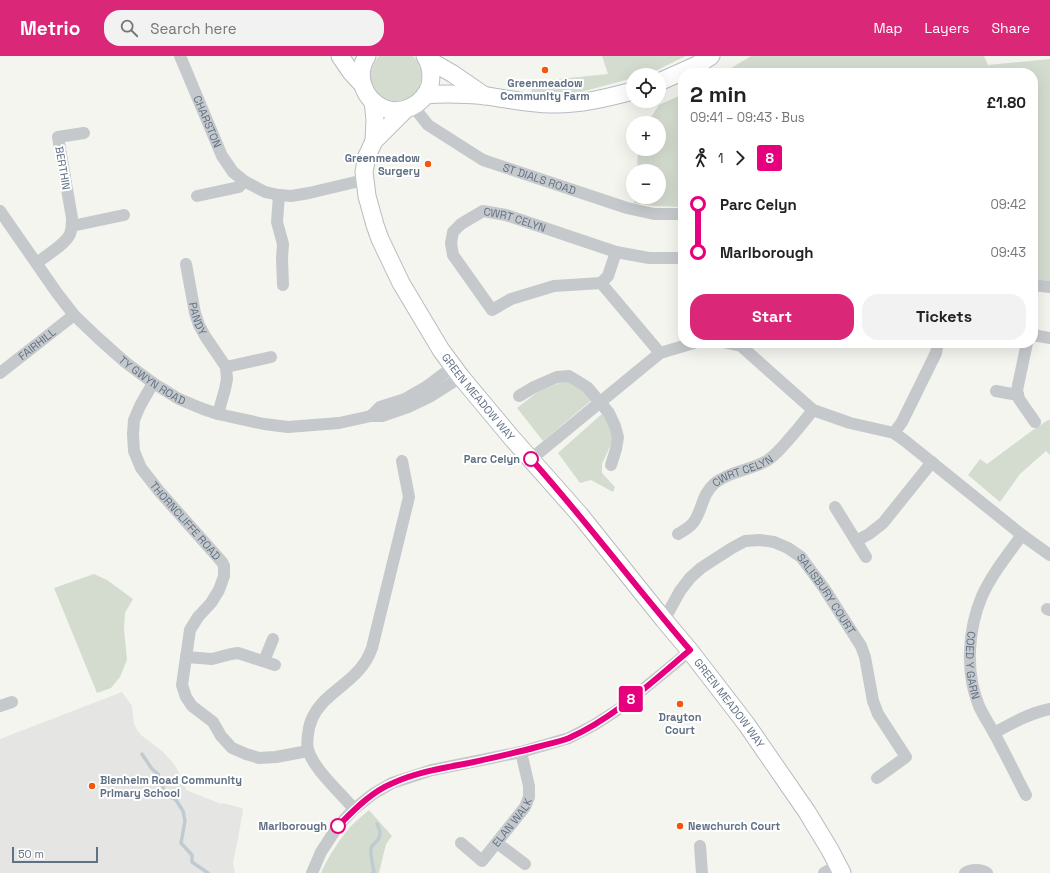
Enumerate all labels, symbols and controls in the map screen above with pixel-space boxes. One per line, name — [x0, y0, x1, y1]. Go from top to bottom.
search box — [104, 10, 384, 46]
text: Metrio — [20, 16, 80, 41]
icon: search — [118, 17, 140, 39]
text: Search here — [150, 19, 237, 38]
text: Map — [873, 19, 903, 37]
text: Layers — [925, 19, 969, 37]
text: Share — [991, 19, 1030, 37]
marker: Greenmeadow Community Farm — [540, 65, 550, 75]
map controls — [626, 68, 666, 204]
button: locate — [626, 68, 666, 108]
place label: Greenmeadow Community Farm — [500, 76, 590, 103]
text: 2 min — [690, 80, 747, 108]
street label: CHARSTON — [190, 93, 225, 150]
text: £1.80 — [986, 93, 1026, 112]
text: 09:41 – 09:43 · Bus — [690, 109, 805, 126]
button: + — [626, 116, 666, 156]
street label: BERTHIN — [52, 145, 74, 191]
icon: walk — [690, 147, 712, 169]
icon: forward — [729, 147, 751, 169]
text: 8 — [765, 149, 774, 167]
text: 1 — [718, 150, 723, 167]
place label: Greenmeadow Surgery — [345, 151, 420, 178]
marker: Greenmeadow Surgery — [423, 159, 433, 169]
street label: ST DIALS ROAD — [501, 160, 578, 198]
button: − — [626, 164, 666, 204]
text: Parc Celyn — [720, 195, 797, 214]
text: 09:42 — [990, 196, 1026, 213]
street label: CWRT CELYN — [482, 204, 548, 235]
text: Marlborough — [720, 243, 813, 262]
text: 09:43 — [990, 244, 1026, 261]
button: Start — [690, 294, 854, 340]
button: Tickets — [862, 294, 1026, 340]
street label: PANDY — [186, 301, 210, 338]
street label: FAIRHILL — [15, 325, 59, 363]
street label: GREEN MEADOW WAY — [439, 350, 518, 444]
street label: TY GWYN ROAD — [116, 353, 188, 408]
marker: Parc Celyn — [523, 451, 539, 467]
place label: Parc Celyn — [464, 452, 520, 466]
street label: CWRT CELYN — [709, 452, 776, 490]
street label: THORNCLIFFE ROAD — [147, 478, 224, 563]
street label: SALISBURY COURT — [794, 551, 859, 637]
street label: COED Y GARN — [963, 630, 983, 701]
street label: GREEN MEADOW WAY — [691, 655, 768, 751]
line badge: 8 — [618, 686, 644, 712]
text: 8 — [627, 690, 635, 708]
marker: Drayton Court — [675, 699, 685, 709]
place label: Drayton Court — [659, 710, 702, 737]
place label: Blenheim Road Community Primary School — [100, 773, 242, 800]
marker: Blenheim Road Community Primary School — [87, 781, 97, 791]
street label: ELAN WALK — [489, 795, 535, 850]
marker: Marlborough — [330, 818, 346, 834]
place label: Marlborough — [258, 819, 327, 833]
place label: Newchurch Court — [688, 819, 780, 833]
marker: Newchurch Court — [675, 821, 685, 831]
scale bar — [12, 845, 98, 864]
text: 50 m — [18, 847, 44, 861]

